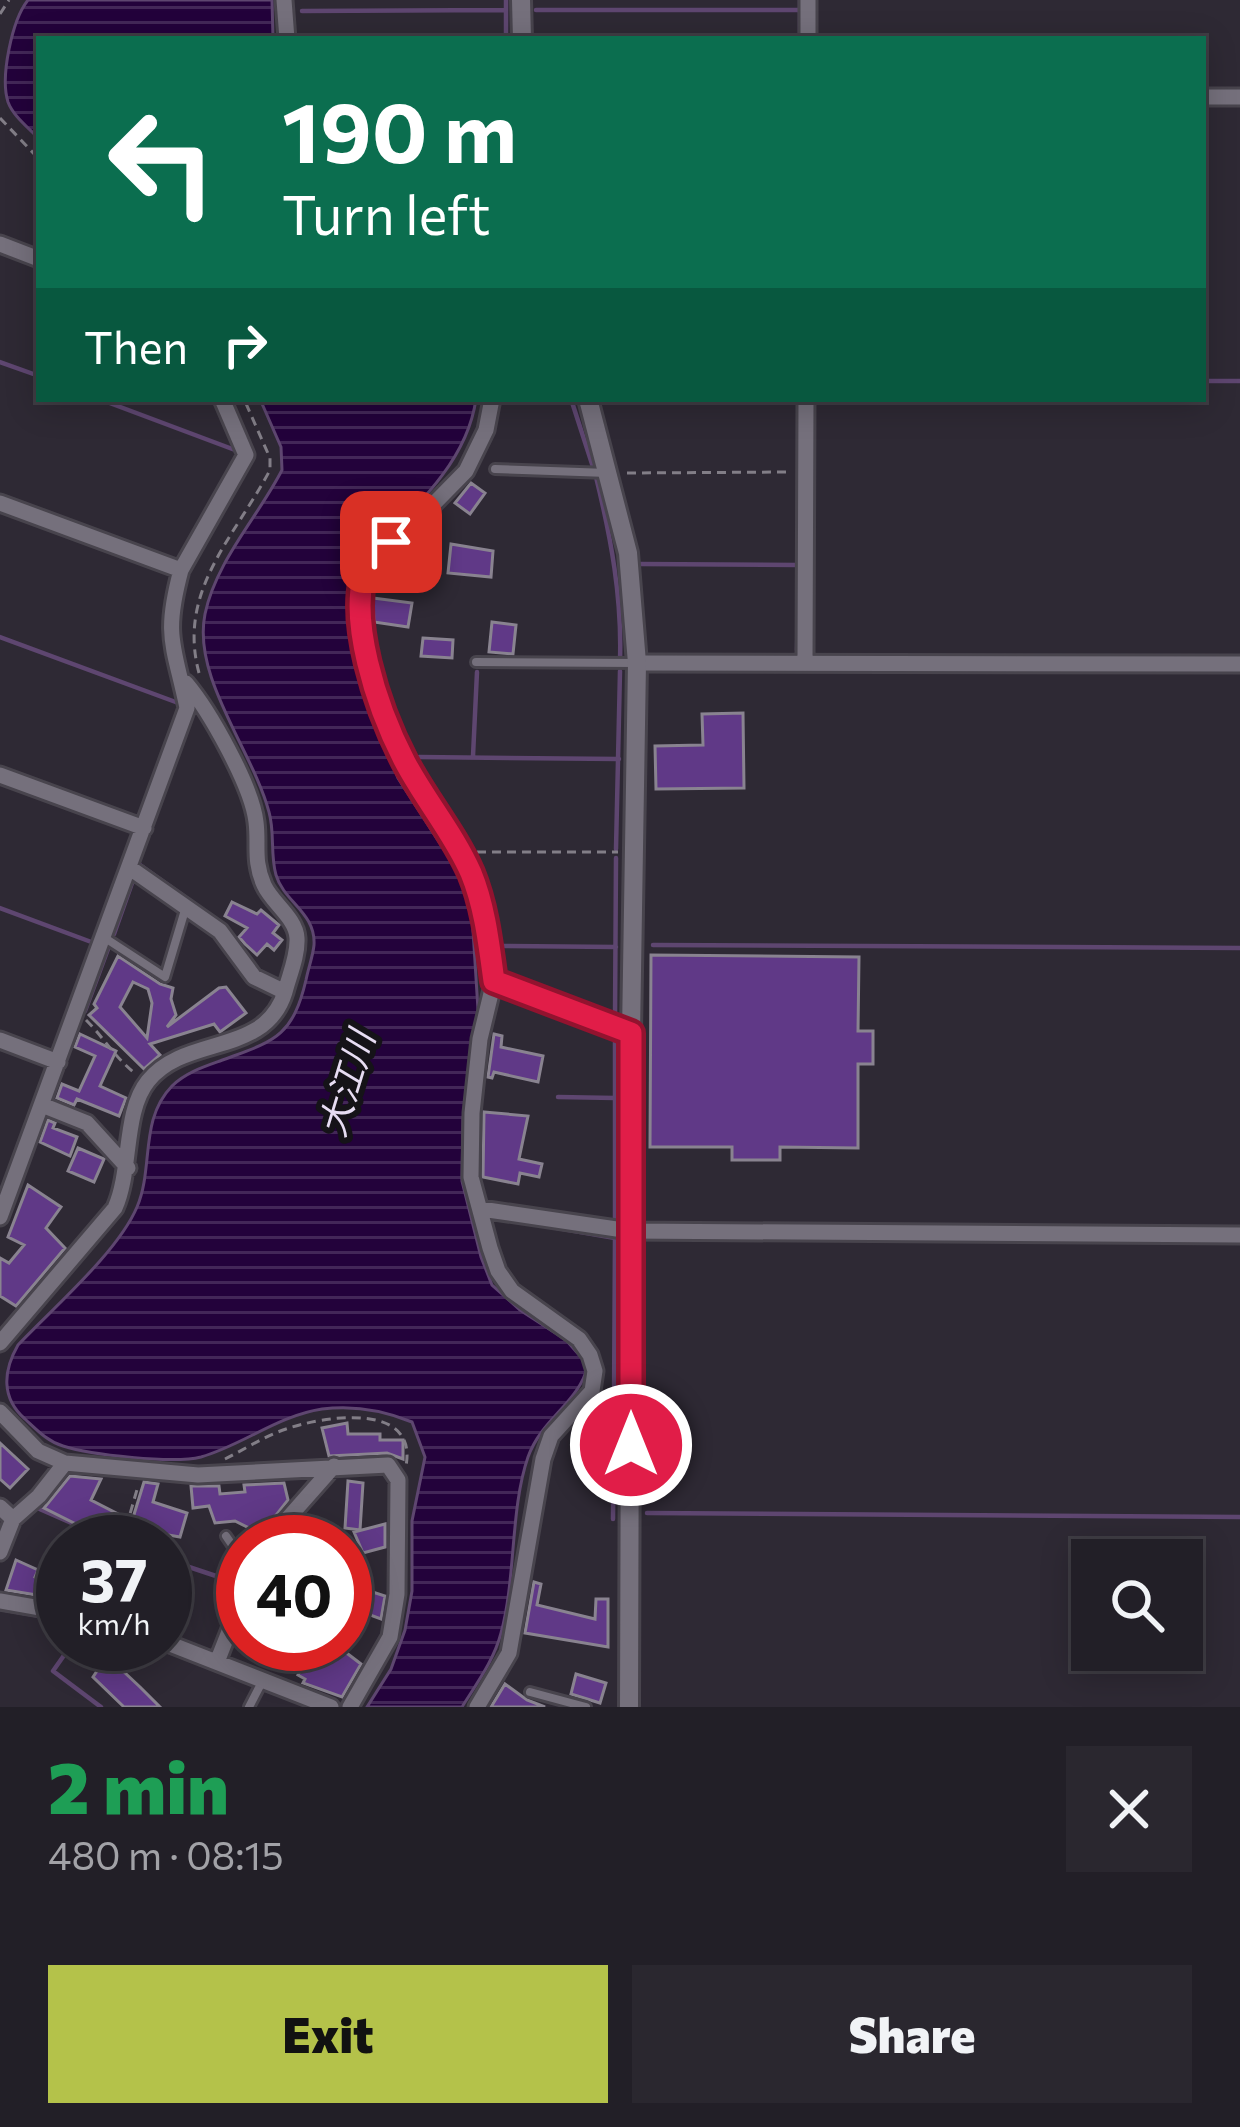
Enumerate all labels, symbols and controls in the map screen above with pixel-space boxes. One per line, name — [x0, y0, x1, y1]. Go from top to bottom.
text: 190 m — [282, 78, 517, 180]
icon: left — [84, 84, 240, 240]
text: Turn left — [282, 180, 490, 246]
icon: right — [212, 312, 278, 378]
text: Then — [84, 318, 188, 373]
pin — [340, 491, 442, 593]
icon: arrive — [358, 509, 424, 575]
water label: 大江川 — [308, 1021, 383, 1141]
position arrow — [568, 1382, 694, 1508]
speed limit sign: 40 — [216, 1515, 372, 1671]
map controls — [1071, 1539, 1203, 1671]
button: search — [1071, 1539, 1203, 1671]
text: 37 — [80, 1541, 148, 1614]
text: km/h — [78, 1604, 150, 1641]
text: 2 min — [48, 1741, 229, 1829]
button: close — [1066, 1746, 1192, 1872]
text: 480 m · 08:15 — [48, 1830, 284, 1878]
button: Exit — [48, 1965, 608, 2103]
button: Share — [632, 1965, 1192, 2103]

